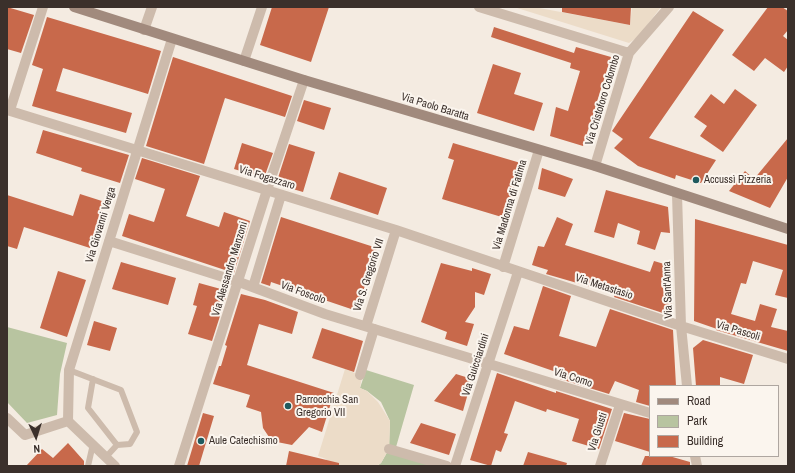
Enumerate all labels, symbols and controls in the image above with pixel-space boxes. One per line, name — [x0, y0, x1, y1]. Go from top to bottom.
street label: Via Cristoforo Colombo — [583, 53, 623, 147]
street label: Via Paolo Baratta — [399, 90, 471, 124]
street label: Via Madonna di Fatima — [490, 158, 530, 252]
street label: Via Fogazzaro — [237, 163, 297, 193]
place label: Accussì Pizzeria — [704, 173, 771, 187]
marker: Accussì Pizzeria — [691, 175, 701, 185]
street label: Via Giovanni Verga — [83, 185, 119, 265]
street label: Via Alessandro Manzoni — [209, 220, 251, 318]
street label: Via S. Gregorio VII — [351, 237, 387, 313]
street label: Via Sant'Anna — [660, 261, 676, 319]
street label: Via Metastasio — [573, 271, 635, 303]
street label: Via Foscolo — [279, 279, 327, 307]
street label: Via Pascoli — [714, 318, 762, 344]
street label: Via Guicciardini — [460, 332, 492, 398]
street label: Via Como — [552, 366, 594, 390]
legend — [649, 385, 779, 457]
place label: Parrocchia San Gregorio VII — [296, 393, 358, 419]
text: Road — [687, 393, 711, 409]
marker: Parrocchia San Gregorio VII — [283, 401, 293, 411]
street label: Via Giusti — [586, 411, 610, 453]
text: Park — [687, 413, 707, 429]
north arrow — [16, 417, 56, 457]
text: Building — [687, 433, 723, 449]
place label: Aule Catechismo — [209, 434, 278, 448]
marker: Aule Catechismo — [196, 436, 206, 446]
text: N — [33, 442, 41, 456]

